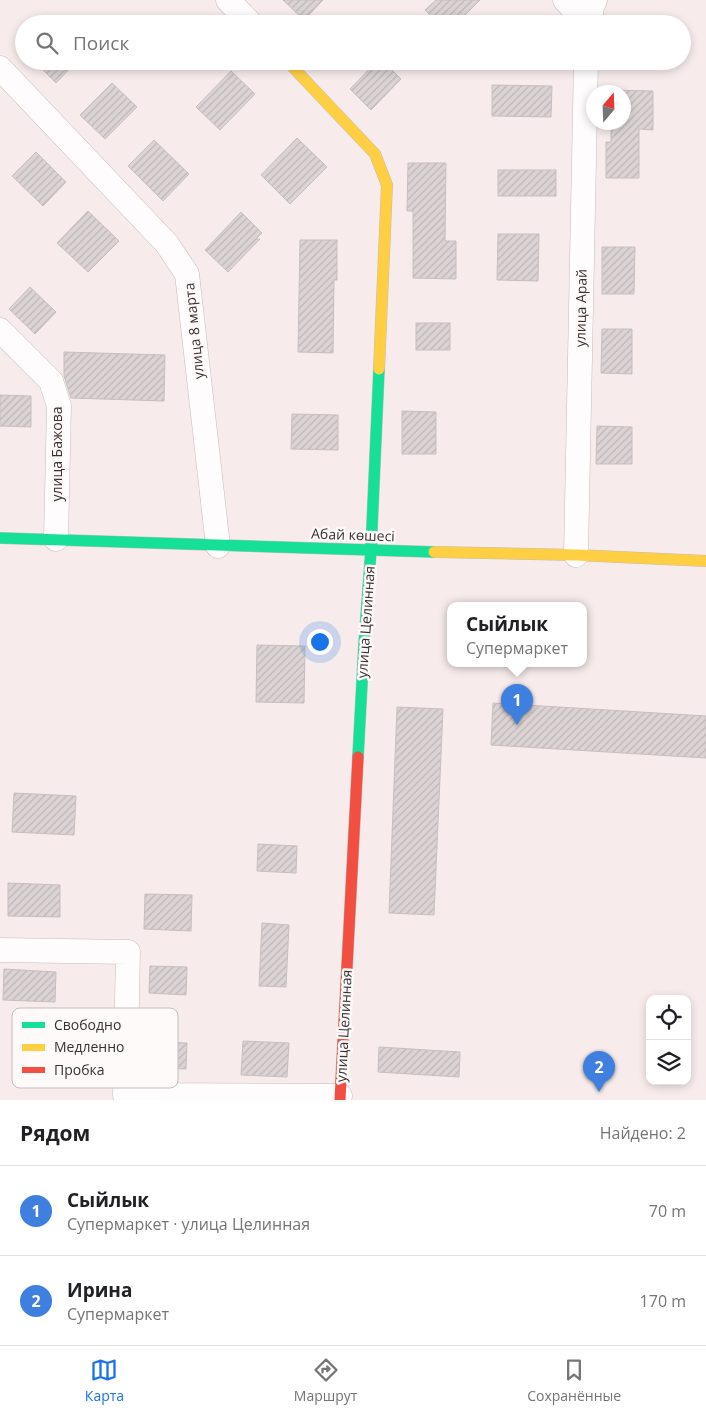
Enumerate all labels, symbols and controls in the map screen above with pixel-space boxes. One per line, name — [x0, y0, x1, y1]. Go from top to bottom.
search box — [15, 15, 691, 70]
icon: search — [33, 29, 61, 57]
text: Поиск — [73, 30, 129, 56]
north arrow — [586, 85, 631, 130]
street label: улица Арай — [570, 269, 591, 347]
street label: улица 8 марта — [179, 282, 208, 380]
street label: улица Бажова — [47, 407, 66, 501]
street label: Абай көшесі — [311, 524, 395, 545]
street label: улица Целинная — [352, 565, 379, 679]
popup — [447, 602, 587, 667]
text: Сыйлык — [466, 611, 548, 637]
your location — [307, 629, 333, 655]
text: Супермаркет — [466, 637, 568, 659]
pin: 1 — [501, 684, 533, 725]
street label: улица Целинная — [331, 969, 356, 1083]
map controls — [646, 995, 691, 1085]
button: locate — [646, 995, 691, 1040]
legend — [12, 1008, 178, 1088]
text: Свободно — [54, 1015, 121, 1034]
text: Медленно — [54, 1037, 125, 1056]
button: layers — [646, 1040, 691, 1085]
pin: 2 — [583, 1051, 615, 1092]
text: Пробка — [54, 1060, 105, 1079]
text: Рядом — [20, 1119, 90, 1147]
text: Найдено: 2 — [600, 1122, 686, 1144]
text: Сыйлык — [67, 1187, 149, 1213]
text: 1 — [31, 1200, 41, 1222]
text: 70 m — [649, 1200, 686, 1222]
text: Супермаркет · улица Целинная — [67, 1213, 310, 1235]
text: Ирина — [67, 1277, 132, 1303]
text: 2 — [31, 1290, 41, 1312]
text: 170 m — [640, 1290, 686, 1312]
text: Супермаркет — [67, 1303, 169, 1325]
tab: Карта — [85, 1356, 124, 1405]
tab: Маршрут — [294, 1356, 357, 1405]
tab: Сохранённые — [527, 1356, 621, 1405]

